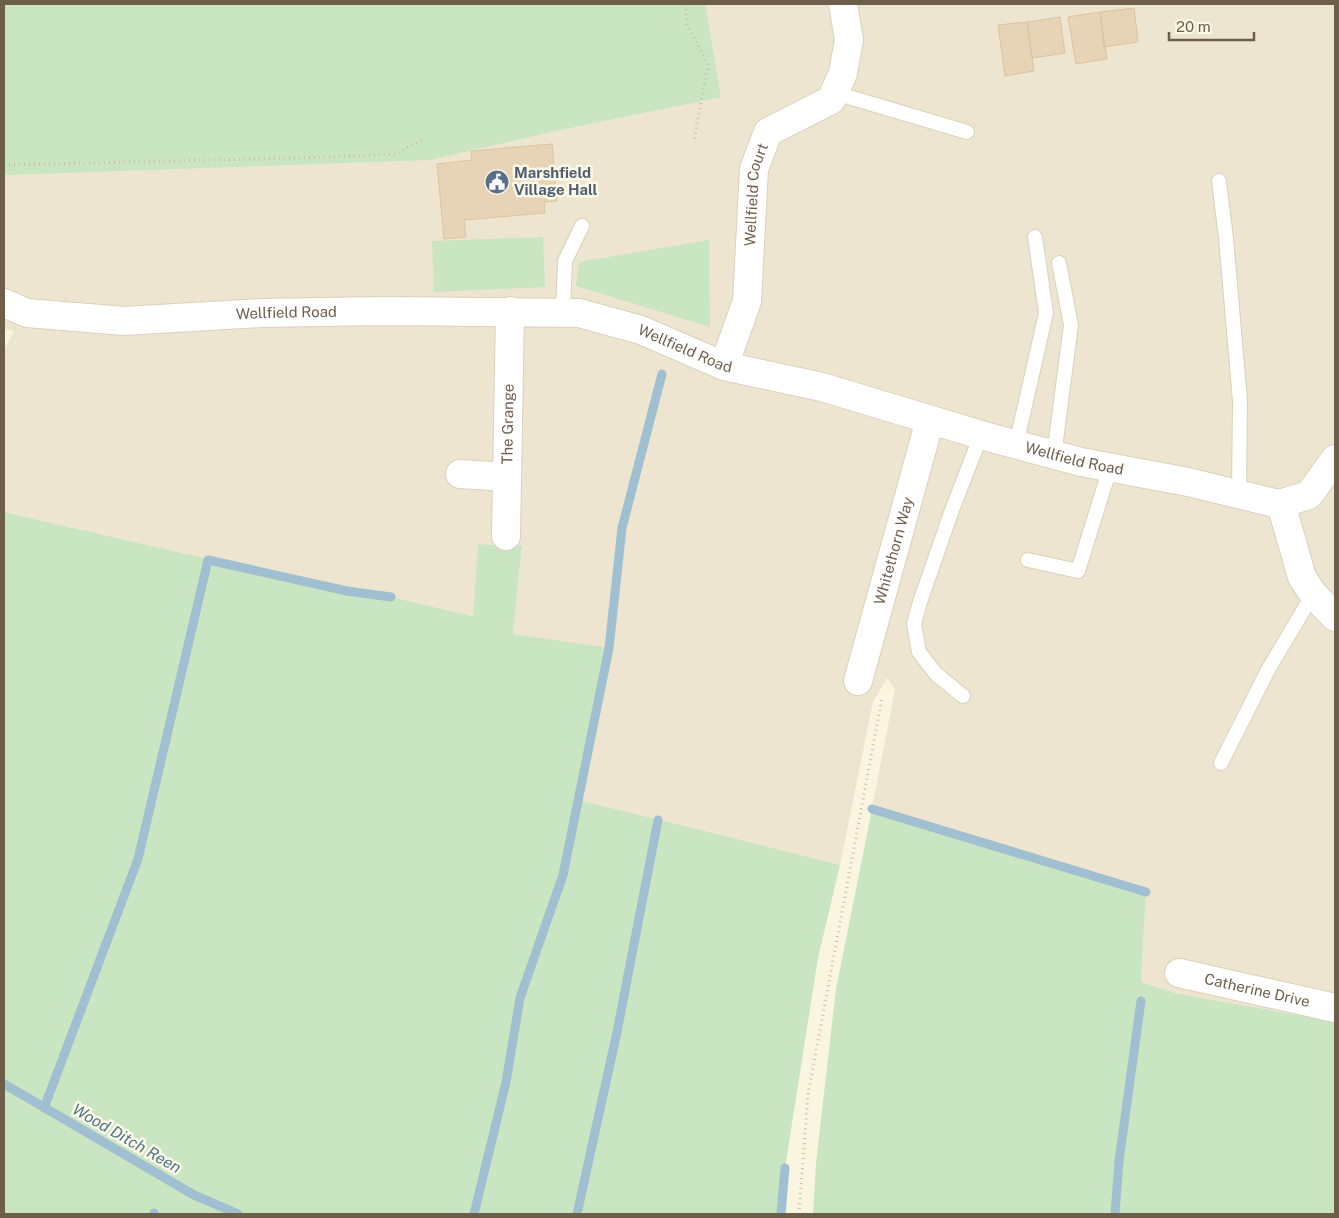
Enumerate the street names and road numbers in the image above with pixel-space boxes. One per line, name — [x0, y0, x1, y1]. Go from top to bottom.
street label: Wellfield Court — [741, 140, 771, 247]
street label: Wellfield Road — [235, 303, 337, 322]
street label: Wellfield Road — [636, 321, 734, 376]
street label: The Grange — [498, 383, 517, 465]
street label: Wellfield Road — [1023, 438, 1125, 478]
street label: Whitethorn Way — [870, 495, 916, 607]
street label: Catherine Drive — [1203, 970, 1311, 1010]

